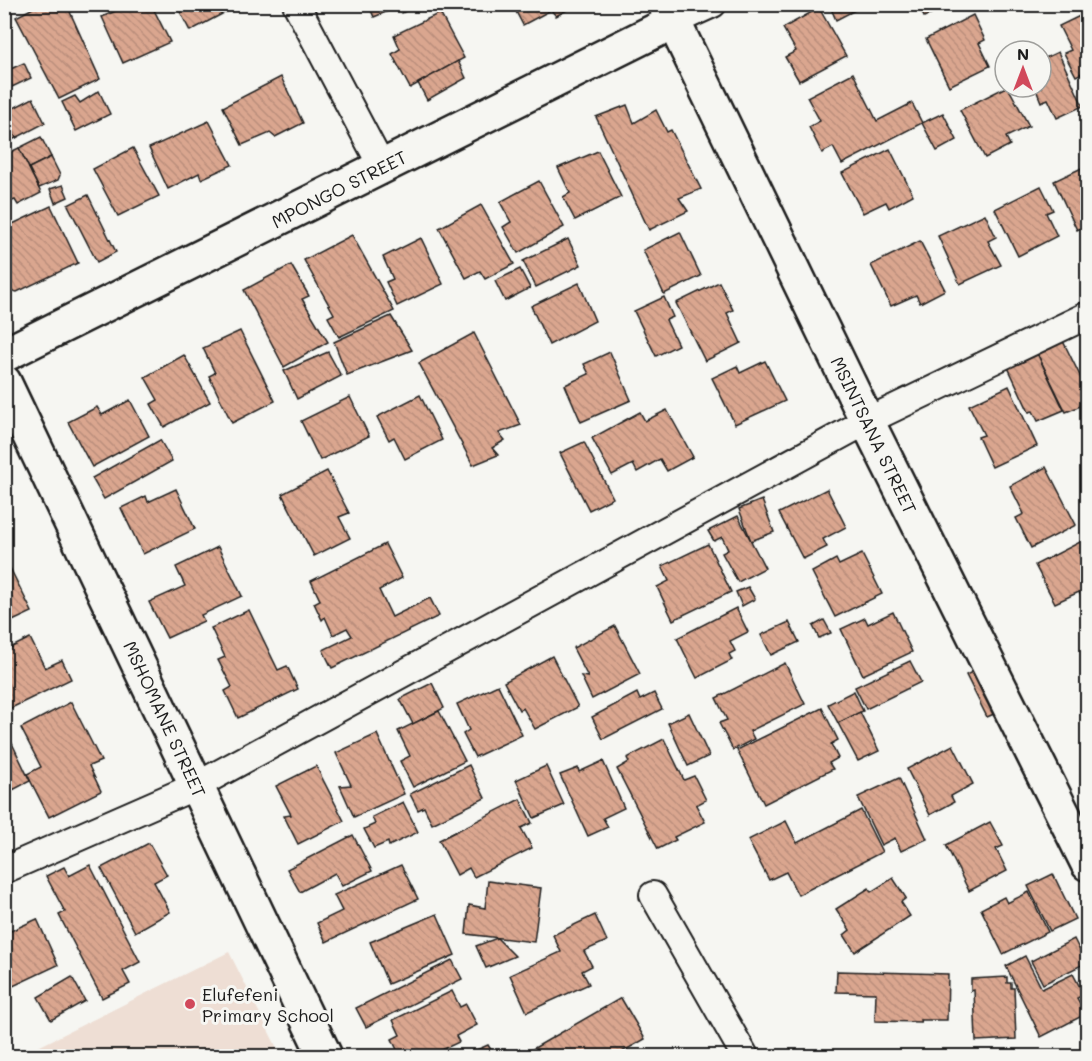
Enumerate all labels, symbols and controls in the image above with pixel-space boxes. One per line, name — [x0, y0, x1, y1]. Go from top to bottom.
north arrow — [993, 39, 1053, 99]
text: N — [1017, 43, 1029, 64]
street label: MPONGO STREET — [267, 145, 411, 233]
street label: MSINTSANA STREET — [825, 352, 923, 518]
street label: MSHOMANE STREET — [118, 637, 212, 801]
place label: Elufefeni Primary School — [202, 982, 334, 1027]
marker: Elufefeni Primary School — [183, 997, 197, 1011]

